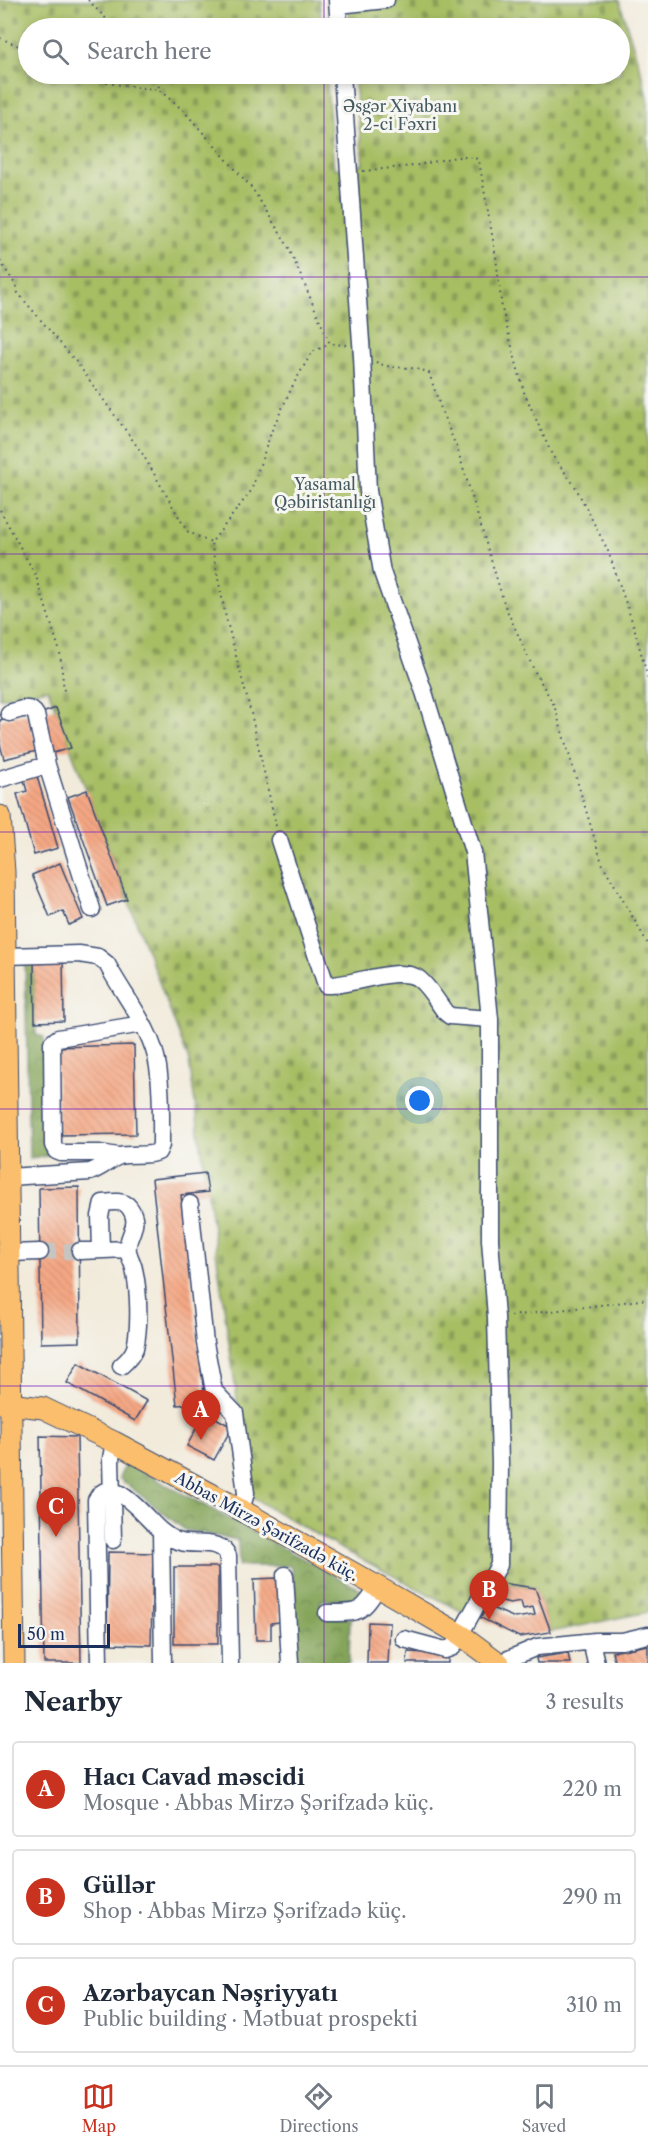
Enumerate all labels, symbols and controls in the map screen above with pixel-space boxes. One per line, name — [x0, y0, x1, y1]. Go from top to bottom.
search box — [18, 18, 630, 84]
icon: search — [39, 35, 72, 68]
text: Search here — [87, 38, 212, 65]
park label: Əsgər Xiyabanı 2-ci Fəxri — [343, 96, 457, 134]
park label: Yasamal Qəbiristanlığı — [274, 474, 376, 512]
your location — [405, 1086, 434, 1115]
pin: A — [182, 1390, 220, 1440]
street label: Abbas Mirzə Şərifzadə küç. — [171, 1467, 362, 1585]
pin: C — [36, 1488, 76, 1537]
pin: B — [470, 1570, 508, 1620]
scale bar — [18, 1621, 110, 1648]
text: 50 m — [27, 1624, 65, 1644]
text: Nearby — [24, 1686, 122, 1718]
text: 3 results — [546, 1690, 624, 1714]
text: Hacı Cavad məscidi — [83, 1764, 305, 1791]
text: A — [38, 1777, 53, 1801]
text: 220 m — [562, 1777, 622, 1801]
text: Mosque · Abbas Mirzə Şərifzadə küç. — [83, 1791, 434, 1815]
text: Güllər — [83, 1872, 156, 1899]
text: B — [38, 1885, 53, 1909]
text: 290 m — [562, 1885, 622, 1909]
text: Shop · Abbas Mirzə Şərifzadə küç. — [83, 1899, 407, 1923]
text: Azərbaycan Nəşriyyatı — [83, 1980, 338, 2007]
text: C — [37, 1993, 54, 2017]
text: 310 m — [566, 1993, 622, 2017]
text: Public building · Mətbuat prospekti — [83, 2007, 418, 2031]
tab: Map — [82, 2080, 116, 2136]
tab: Directions — [279, 2080, 358, 2136]
tab: Saved — [522, 2080, 566, 2136]

